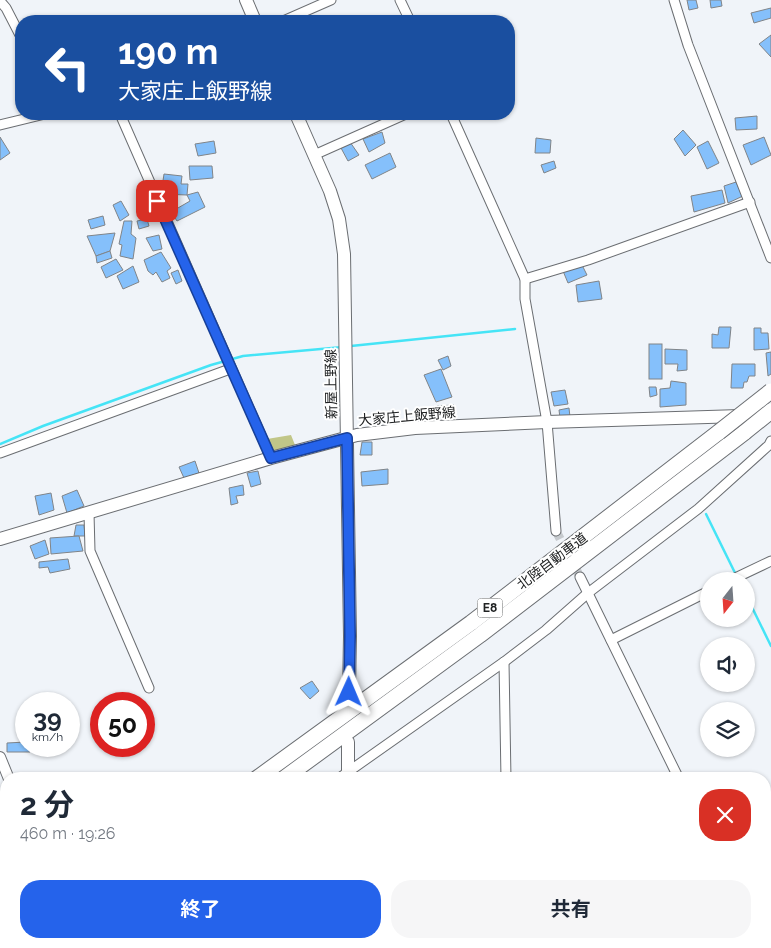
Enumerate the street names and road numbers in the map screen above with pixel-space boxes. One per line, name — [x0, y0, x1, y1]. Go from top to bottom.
street label: 新屋上野線 — [322, 349, 340, 419]
street label: 大家庄上飯野線 — [357, 404, 457, 428]
street label: 北陸自動車道 — [514, 529, 590, 593]
road number: E8 — [478, 598, 502, 618]

